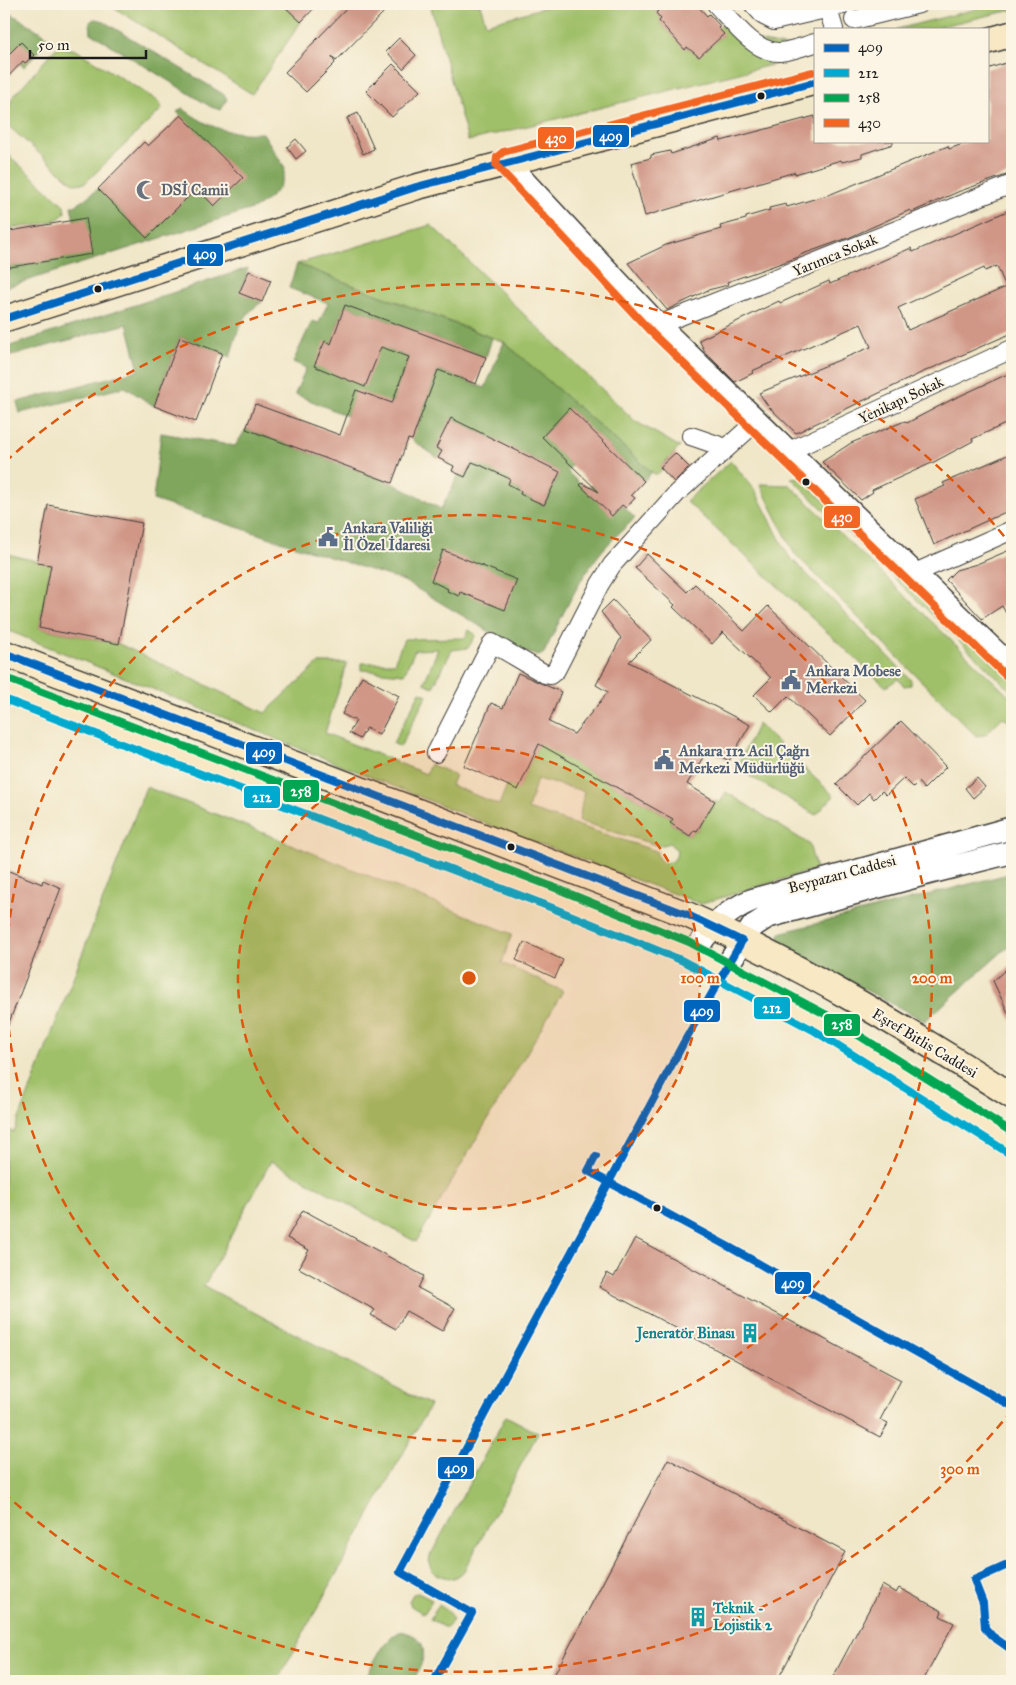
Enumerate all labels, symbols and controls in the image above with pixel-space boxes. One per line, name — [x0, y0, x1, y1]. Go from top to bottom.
scale bar — [30, 28, 146, 60]
legend — [814, 28, 988, 142]
text: 50 m — [38, 36, 70, 54]
text: 409 — [858, 38, 883, 56]
text: 212 — [858, 64, 879, 82]
text: 258 — [858, 88, 880, 106]
unlabelled marker — [756, 91, 766, 101]
text: 430 — [858, 114, 881, 132]
line badge: 409 — [592, 124, 630, 148]
line badge: 430 — [537, 126, 575, 150]
text: 409 — [599, 128, 623, 146]
text: 430 — [545, 130, 567, 148]
mosque icon: DSİ Camii — [135, 179, 157, 201]
place label: DSİ Camii — [161, 180, 229, 199]
street label: Yarımca Sokak — [790, 230, 880, 280]
line badge: 409 — [186, 243, 224, 267]
text: 409 — [193, 246, 217, 264]
unlabelled marker — [93, 284, 103, 294]
street label: Yenikapı Sokak — [856, 372, 946, 428]
unlabelled marker — [801, 477, 811, 487]
line badge: 430 — [823, 505, 861, 529]
text: 430 — [831, 509, 853, 527]
place label: Ankara Valiliği İl Özel İdaresi — [342, 519, 434, 554]
public building icon: Ankara Valiliği İl Özel İdaresi — [317, 526, 339, 548]
place label: Ankara Mobese Merkezi — [805, 662, 902, 697]
public building icon: Ankara Mobese Merkezi — [780, 669, 802, 691]
line badge: 409 — [245, 741, 283, 765]
place label: Ankara 112 Acil Çağrı Merkezi Müdürlüğü — [678, 742, 810, 778]
text: 409 — [252, 744, 276, 762]
public building icon: Ankara 112 Acil Çağrı Merkezi Müdürlüğü — [653, 749, 675, 771]
line badge: 258 — [282, 779, 320, 803]
text: 258 — [291, 783, 311, 800]
line badge: 212 — [243, 785, 281, 809]
text: 212 — [252, 789, 273, 806]
unlabelled marker — [506, 842, 516, 852]
street label: Beypazarı Caddesi — [786, 851, 898, 897]
centre of rings — [460, 969, 478, 987]
text: 100 m — [680, 969, 720, 987]
text: 200 m — [912, 969, 953, 987]
line badge: 212 — [753, 996, 791, 1020]
line badge: 409 — [683, 999, 721, 1023]
text: 212 — [762, 1000, 783, 1017]
text: 409 — [690, 1003, 714, 1021]
street label: Eşref Bitlis Caddesi — [869, 1004, 981, 1082]
line badge: 258 — [823, 1013, 861, 1037]
text: 258 — [832, 1016, 852, 1033]
unlabelled marker — [652, 1203, 662, 1213]
line badge: 409 — [774, 1271, 812, 1295]
text: 409 — [781, 1275, 805, 1293]
building icon: Jeneratör Binası — [739, 1322, 761, 1344]
place label: Jeneratör Binası — [635, 1324, 736, 1343]
line badge: 409 — [437, 1456, 475, 1480]
text: 409 — [444, 1460, 468, 1478]
text: 300 m — [940, 1460, 980, 1479]
place label: Teknik - Lojistik 2 — [712, 1599, 773, 1635]
building icon: Teknik - Lojistik 2 — [687, 1606, 709, 1628]

